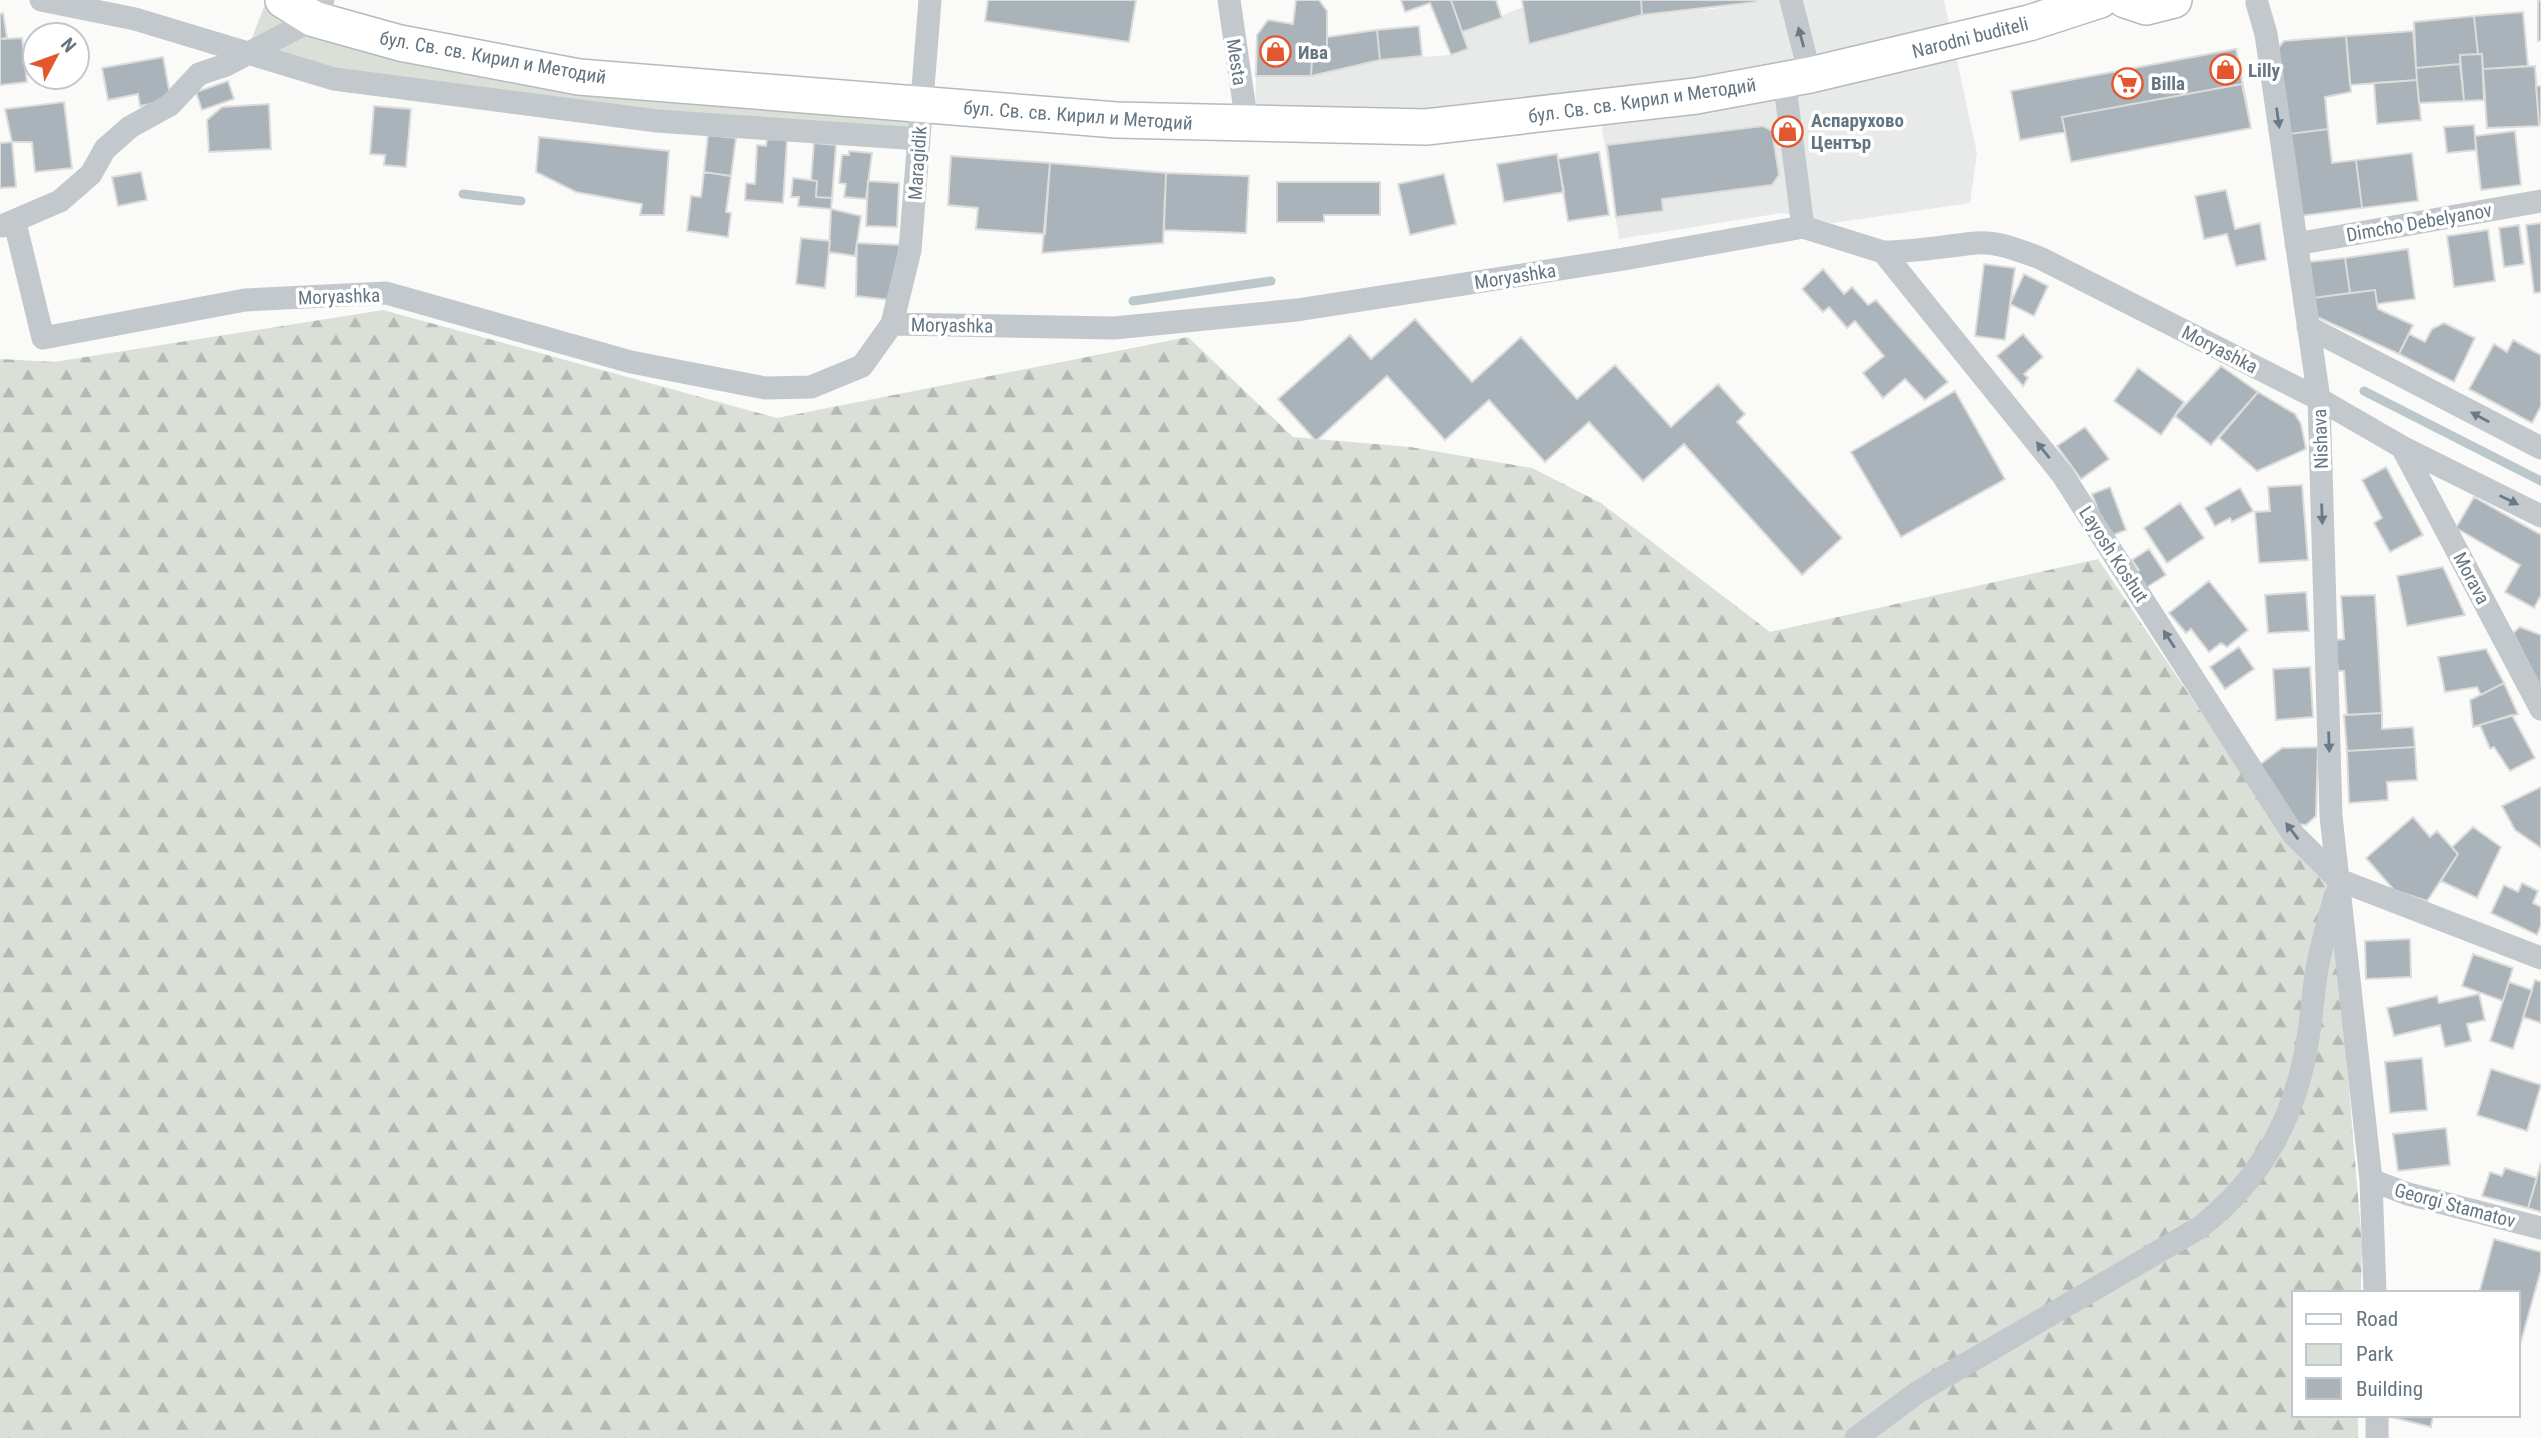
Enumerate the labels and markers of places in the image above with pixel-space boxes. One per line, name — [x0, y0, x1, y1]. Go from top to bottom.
shop icon: Ива — [1258, 35, 1292, 69]
place label: Ива — [1298, 41, 1328, 64]
shop icon: Lilly — [2208, 53, 2242, 87]
place label: Lilly — [2248, 59, 2280, 82]
supermarket icon: Billa — [2111, 66, 2145, 100]
place label: Billa — [2151, 72, 2185, 95]
place label: Аспарухово Център — [1811, 109, 1904, 154]
shop icon: Аспарухово Център — [1771, 114, 1805, 148]

